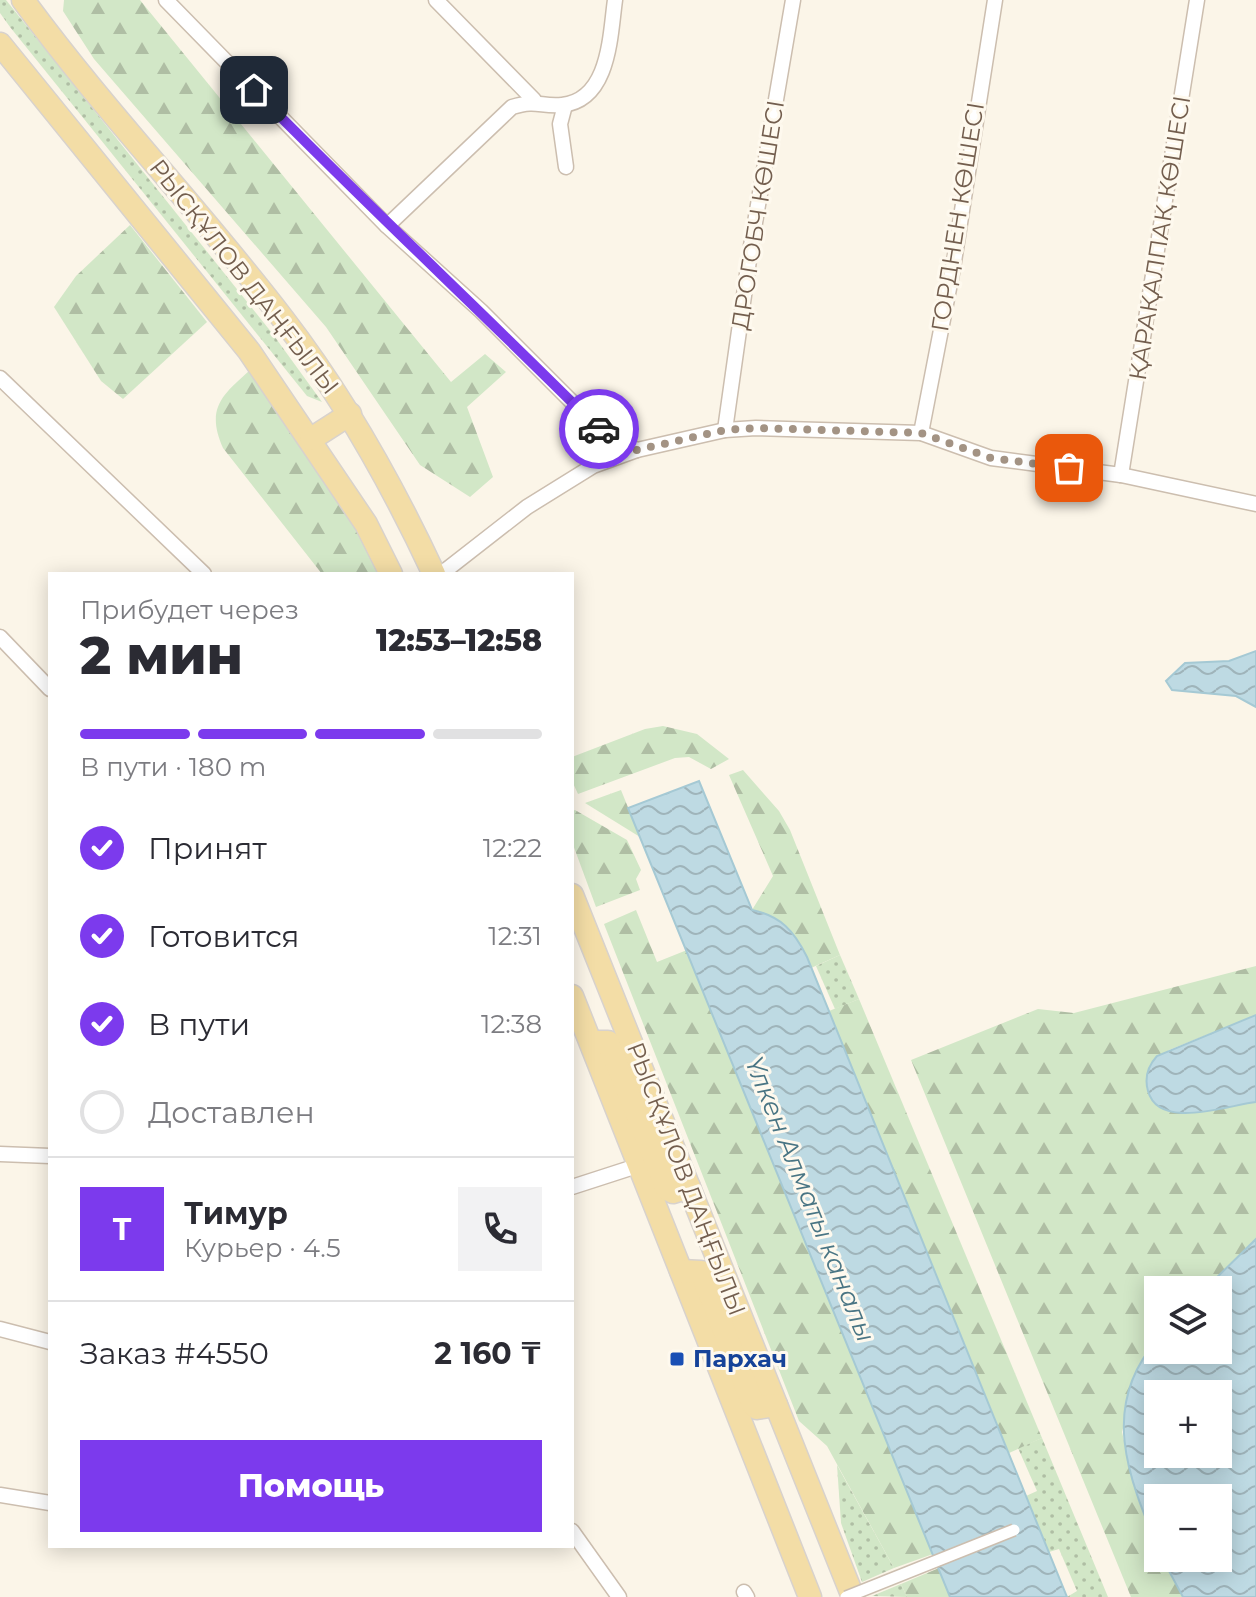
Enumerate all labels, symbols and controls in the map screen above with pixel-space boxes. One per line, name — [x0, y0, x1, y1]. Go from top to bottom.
pin — [220, 56, 288, 124]
icon: home — [232, 68, 276, 112]
street label: ҚАРАҚАЛПАҚ КӨШЕСІ — [1123, 93, 1196, 382]
street label: ДРОГОБЧ КӨШЕСІ — [725, 98, 790, 332]
street label: ГОРДНЕН КӨШЕСІ — [925, 100, 990, 334]
street label: РЫСҚҰЛОВ ДАҢҒЫЛЫ — [144, 153, 345, 400]
courier — [559, 389, 639, 469]
icon: car — [577, 407, 621, 451]
pin — [1035, 434, 1103, 502]
icon: bag — [1047, 446, 1091, 490]
text: Прибудет через — [80, 594, 299, 626]
text: 12:53–12:58 — [376, 622, 542, 659]
text: 2 мин — [80, 624, 243, 687]
text: В пути · 180 m — [80, 751, 266, 783]
icon: check — [80, 826, 124, 870]
text: Принят — [148, 830, 267, 867]
text: 12:22 — [483, 832, 542, 864]
icon: check — [80, 914, 124, 958]
text: Готовится — [148, 918, 300, 955]
text: 12:31 — [488, 920, 542, 952]
icon: check — [80, 1002, 124, 1046]
text: В пути — [148, 1006, 250, 1043]
text: 12:38 — [481, 1008, 542, 1040]
street label: РЫСҚҰЛОВ ДАҢҒЫЛЫ — [621, 1038, 752, 1320]
water label: Үлкен Алматы каналы — [738, 1051, 882, 1347]
text: Доставлен — [148, 1094, 315, 1131]
button: phone — [458, 1187, 542, 1271]
text: Тимур — [184, 1195, 288, 1232]
text: Т — [112, 1211, 132, 1248]
text: Курьер · 4.5 — [184, 1232, 341, 1264]
map controls — [1144, 1276, 1232, 1572]
button: layers — [1144, 1276, 1232, 1364]
text: Заказ #4550 — [80, 1335, 269, 1372]
text: 2 160 ₸ — [434, 1335, 542, 1372]
place label: Пархач — [693, 1344, 787, 1373]
marker: Пархач — [668, 1350, 686, 1368]
button: + — [1144, 1380, 1232, 1468]
button: Помощь — [80, 1440, 542, 1532]
button: − — [1144, 1484, 1232, 1572]

